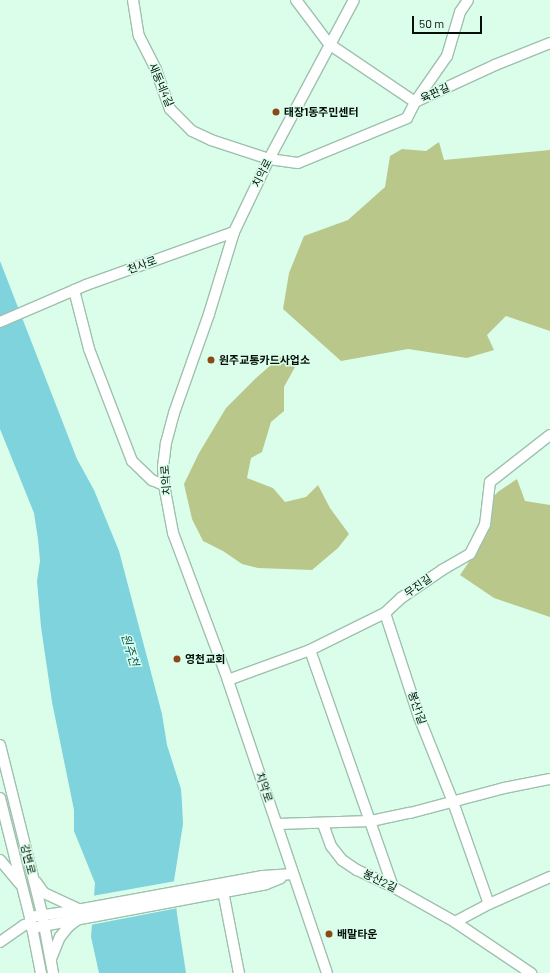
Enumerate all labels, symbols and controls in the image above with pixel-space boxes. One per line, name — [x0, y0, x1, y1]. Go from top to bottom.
scale bar — [414, 8, 484, 34]
text: 50 m — [419, 16, 444, 30]
street label: 새동네4길 — [146, 61, 176, 109]
street label: 육판길 — [418, 81, 452, 105]
place label: 태장1동주민센터 — [284, 105, 359, 119]
marker: 태장1동주민센터 — [271, 107, 281, 117]
street label: 치악로 — [249, 156, 275, 190]
street label: 천사로 — [125, 254, 159, 276]
place label: 원주교통카드사업소 — [219, 353, 310, 367]
marker: 원주교통카드사업소 — [206, 355, 216, 365]
street label: 치악로 — [158, 464, 174, 496]
street label: 무진길 — [402, 572, 434, 600]
water label: 원주천 — [118, 632, 142, 668]
place label: 영천교회 — [185, 652, 225, 666]
marker: 영천교회 — [172, 654, 182, 664]
street label: 봉산1길 — [405, 690, 429, 726]
street label: 치악로 — [253, 770, 275, 804]
street label: 강변로 — [18, 843, 38, 875]
street label: 봉산2길 — [361, 867, 399, 895]
place label: 배말타운 — [337, 927, 377, 941]
marker: 배말타운 — [324, 929, 334, 939]

